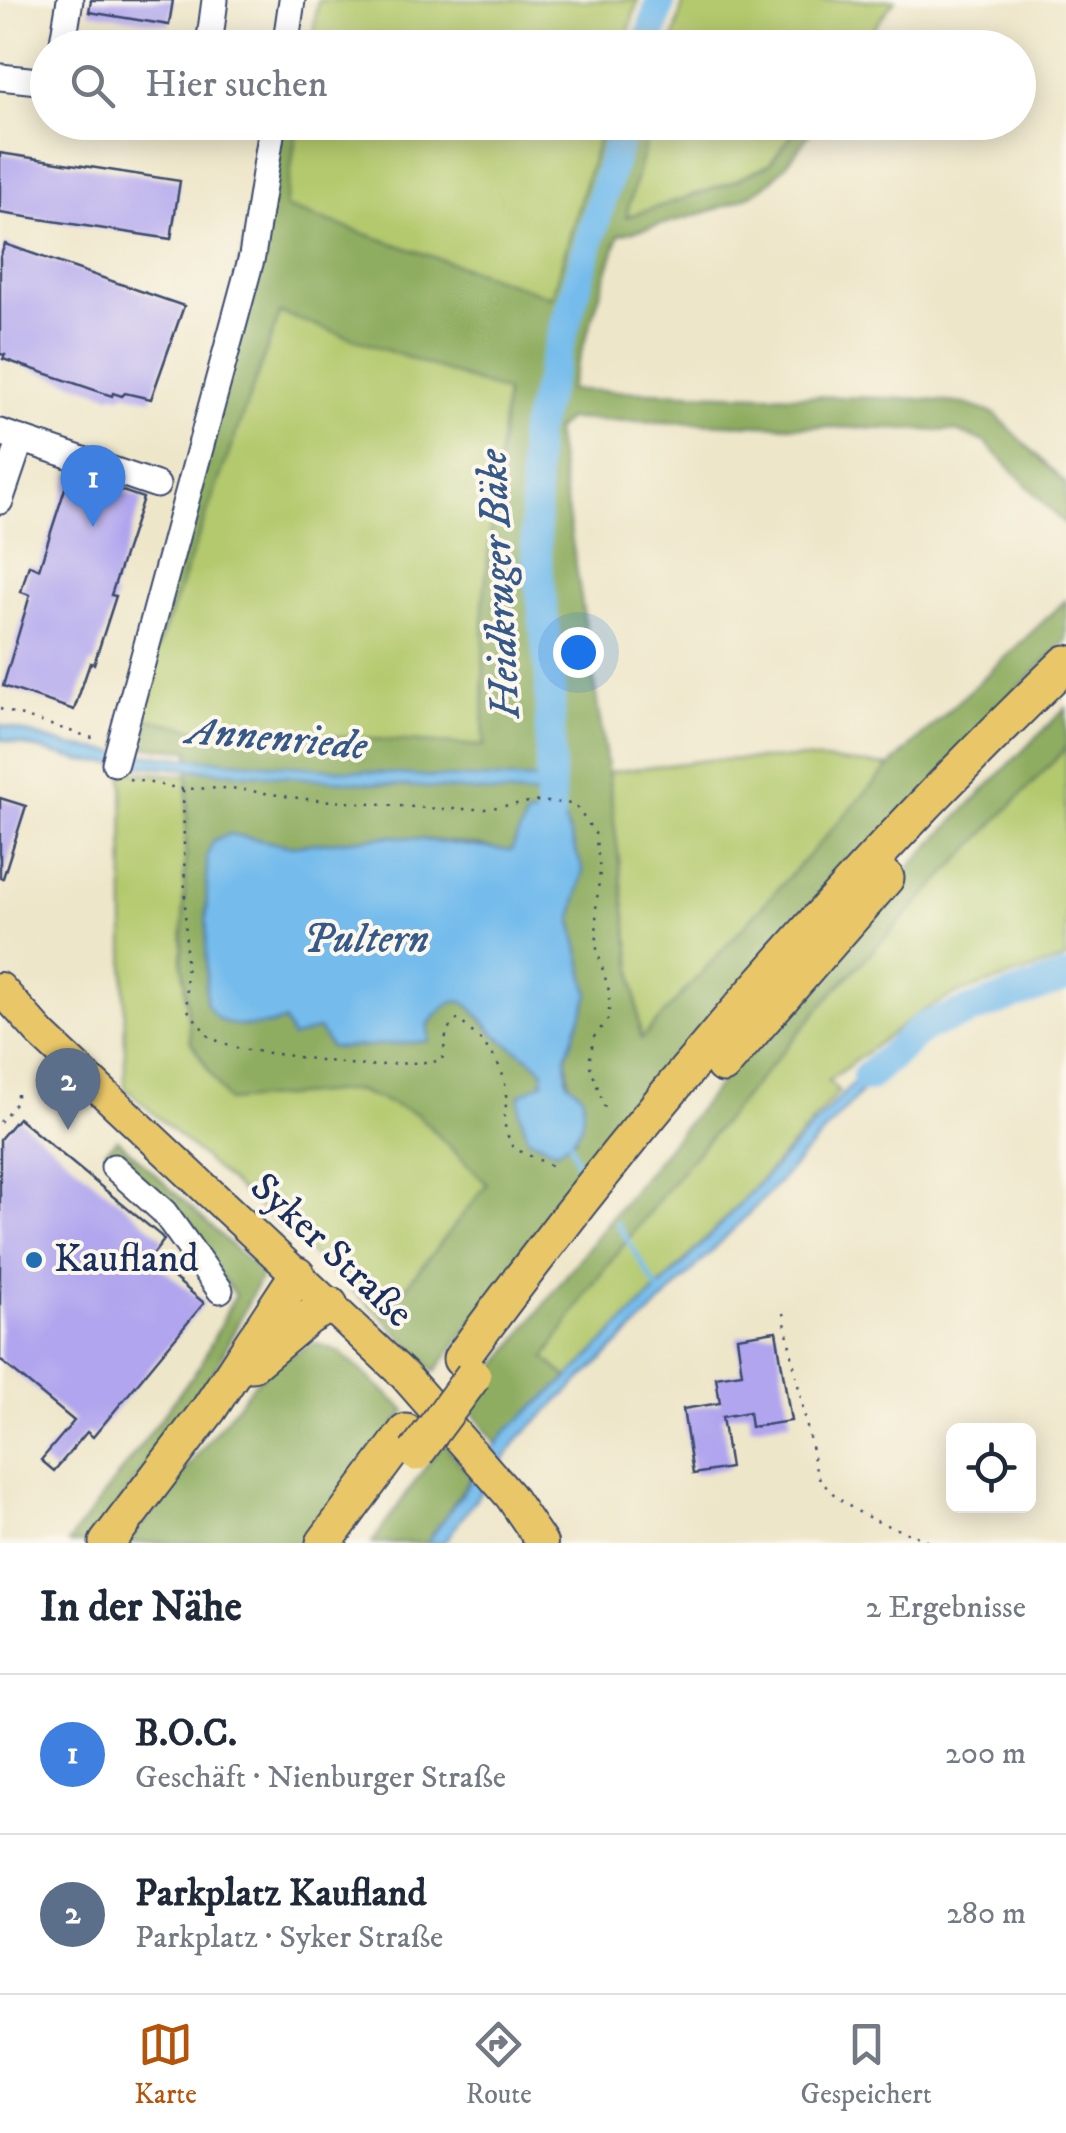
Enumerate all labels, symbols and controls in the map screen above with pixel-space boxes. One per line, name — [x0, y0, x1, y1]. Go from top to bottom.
search box — [30, 30, 1036, 140]
icon: search — [65, 58, 120, 113]
text: Hier suchen — [145, 61, 328, 109]
pin: 1 — [61, 444, 126, 527]
water label: Heidkruger Bäke — [467, 446, 533, 721]
your location — [553, 627, 604, 678]
water label: Annenriede — [181, 705, 371, 773]
water label: Pultern — [303, 914, 429, 966]
pin: 2 — [36, 1048, 100, 1130]
street label: Syker Straße — [239, 1163, 423, 1339]
place label: Kaufland — [54, 1235, 199, 1285]
marker: Kaufland — [23, 1249, 45, 1271]
map controls — [946, 1423, 1036, 1513]
button: locate — [946, 1423, 1036, 1513]
text: In der Nähe — [40, 1582, 242, 1634]
text: 2 Ergebnisse — [866, 1588, 1026, 1628]
text: B.O.C. — [135, 1710, 237, 1758]
text: 1 — [67, 1734, 78, 1774]
text: 200 m — [945, 1734, 1026, 1774]
text: Geschäft · Nienburger Straße — [135, 1758, 506, 1798]
text: Parkplatz Kaufland — [135, 1870, 427, 1918]
text: 2 — [65, 1894, 80, 1934]
text: 280 m — [946, 1894, 1026, 1934]
text: Parkplatz · Syker Straße — [135, 1918, 443, 1958]
tab: Karte — [134, 2017, 197, 2112]
tab: Route — [466, 2017, 532, 2112]
tab: Gespeichert — [801, 2017, 932, 2112]

